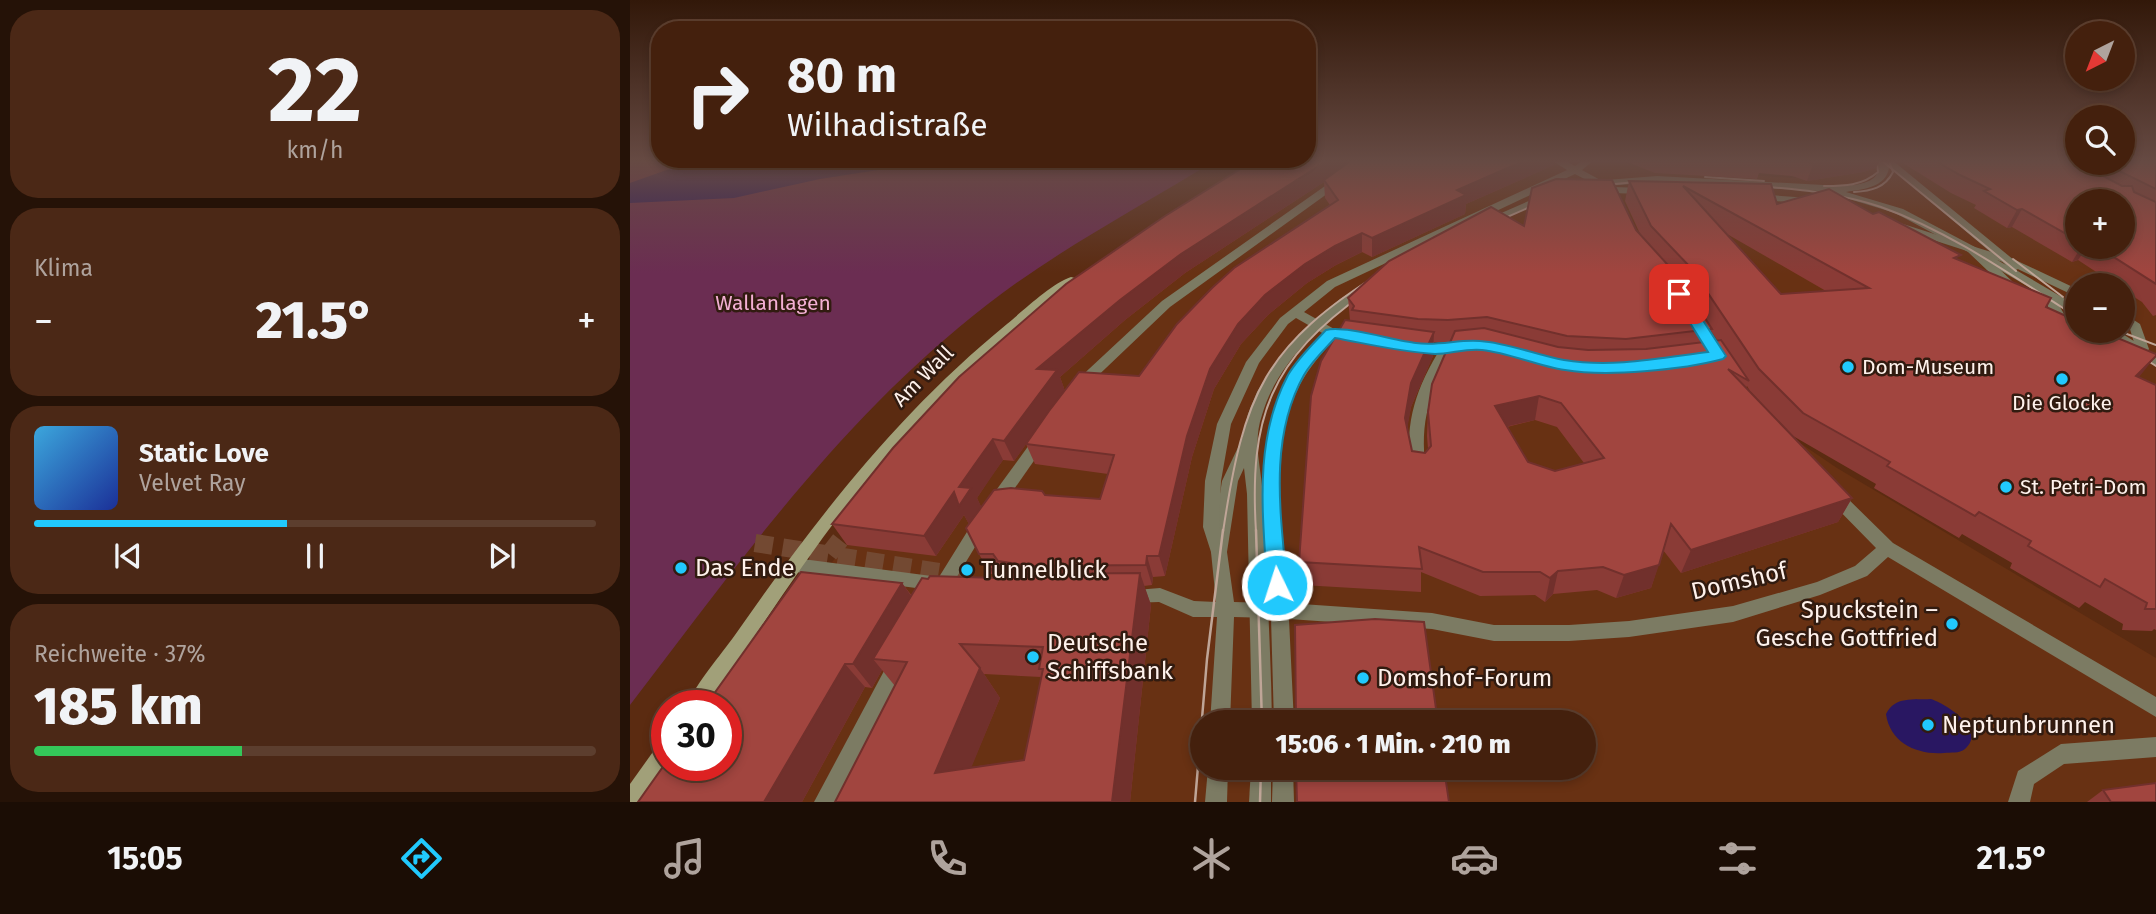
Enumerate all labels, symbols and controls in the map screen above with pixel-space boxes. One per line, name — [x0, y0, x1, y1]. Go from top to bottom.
north arrow — [2065, 21, 2135, 91]
map controls — [2065, 21, 2135, 343]
text: 22 — [268, 36, 362, 145]
text: 80 m — [787, 46, 897, 105]
icon: right — [672, 49, 763, 140]
button: search — [2065, 105, 2135, 175]
text: Wilhadistraße — [787, 106, 988, 144]
text: km/h — [287, 136, 343, 164]
button: + — [2065, 189, 2135, 259]
text: Klima — [34, 254, 93, 282]
pin — [1649, 264, 1709, 324]
button: − — [2065, 273, 2135, 343]
icon: arrive — [1660, 275, 1698, 313]
text: 21.5° — [256, 289, 374, 352]
park label: Wallanlagen — [715, 290, 831, 316]
text: − — [34, 298, 53, 344]
text: + — [577, 298, 596, 344]
street label: Am Wall — [887, 340, 959, 412]
place label: Dom-Museum — [1862, 354, 1994, 380]
marker: Dom-Museum — [1840, 359, 1856, 375]
marker: Die Glocke — [2054, 371, 2070, 387]
place label: Die Glocke — [2012, 390, 2112, 416]
text: Static Love — [139, 438, 269, 469]
text: Velvet Ray — [139, 469, 246, 497]
place label: St. Petri-Dom — [2020, 474, 2147, 500]
marker: St. Petri-Dom — [1998, 479, 2014, 495]
icon: previous — [109, 537, 147, 575]
icon: pause — [296, 537, 334, 575]
icon: next — [483, 537, 521, 575]
position arrow — [1240, 548, 1314, 622]
place label: Das Ende — [695, 554, 795, 582]
place label: Tunnelblick — [981, 556, 1107, 584]
street label: Domshof — [1688, 556, 1791, 606]
marker: Das Ende — [673, 560, 689, 576]
marker: Tunnelblick — [959, 562, 975, 578]
place label: Spuckstein – Gesche Gottfried — [1756, 596, 1938, 652]
marker: Spuckstein – Gesche Gottfried — [1944, 616, 1960, 632]
place label: Deutsche Schiffsbank — [1047, 629, 1174, 685]
text: Reichweite · 37% — [34, 640, 206, 668]
marker: Deutsche Schiffsbank — [1025, 649, 1041, 665]
place label: Domshof-Forum — [1377, 664, 1552, 692]
marker: Domshof-Forum — [1355, 670, 1371, 686]
text: 185 km — [34, 675, 203, 738]
speed limit sign: 30 — [651, 690, 742, 781]
place label: Neptunbrunnen — [1942, 711, 2115, 739]
marker: Neptunbrunnen — [1920, 717, 1936, 733]
text: 15:06 · 1 Min. · 210 m — [1275, 729, 1511, 760]
icon: directions — [397, 834, 446, 883]
icon: music — [660, 834, 709, 883]
icon: phone — [923, 834, 972, 883]
icon: climate — [1187, 834, 1236, 883]
icon: car — [1450, 834, 1499, 883]
icon: filters — [1713, 834, 1762, 883]
text: 15:05 — [107, 839, 183, 877]
text: 21.5° — [1977, 839, 2049, 877]

